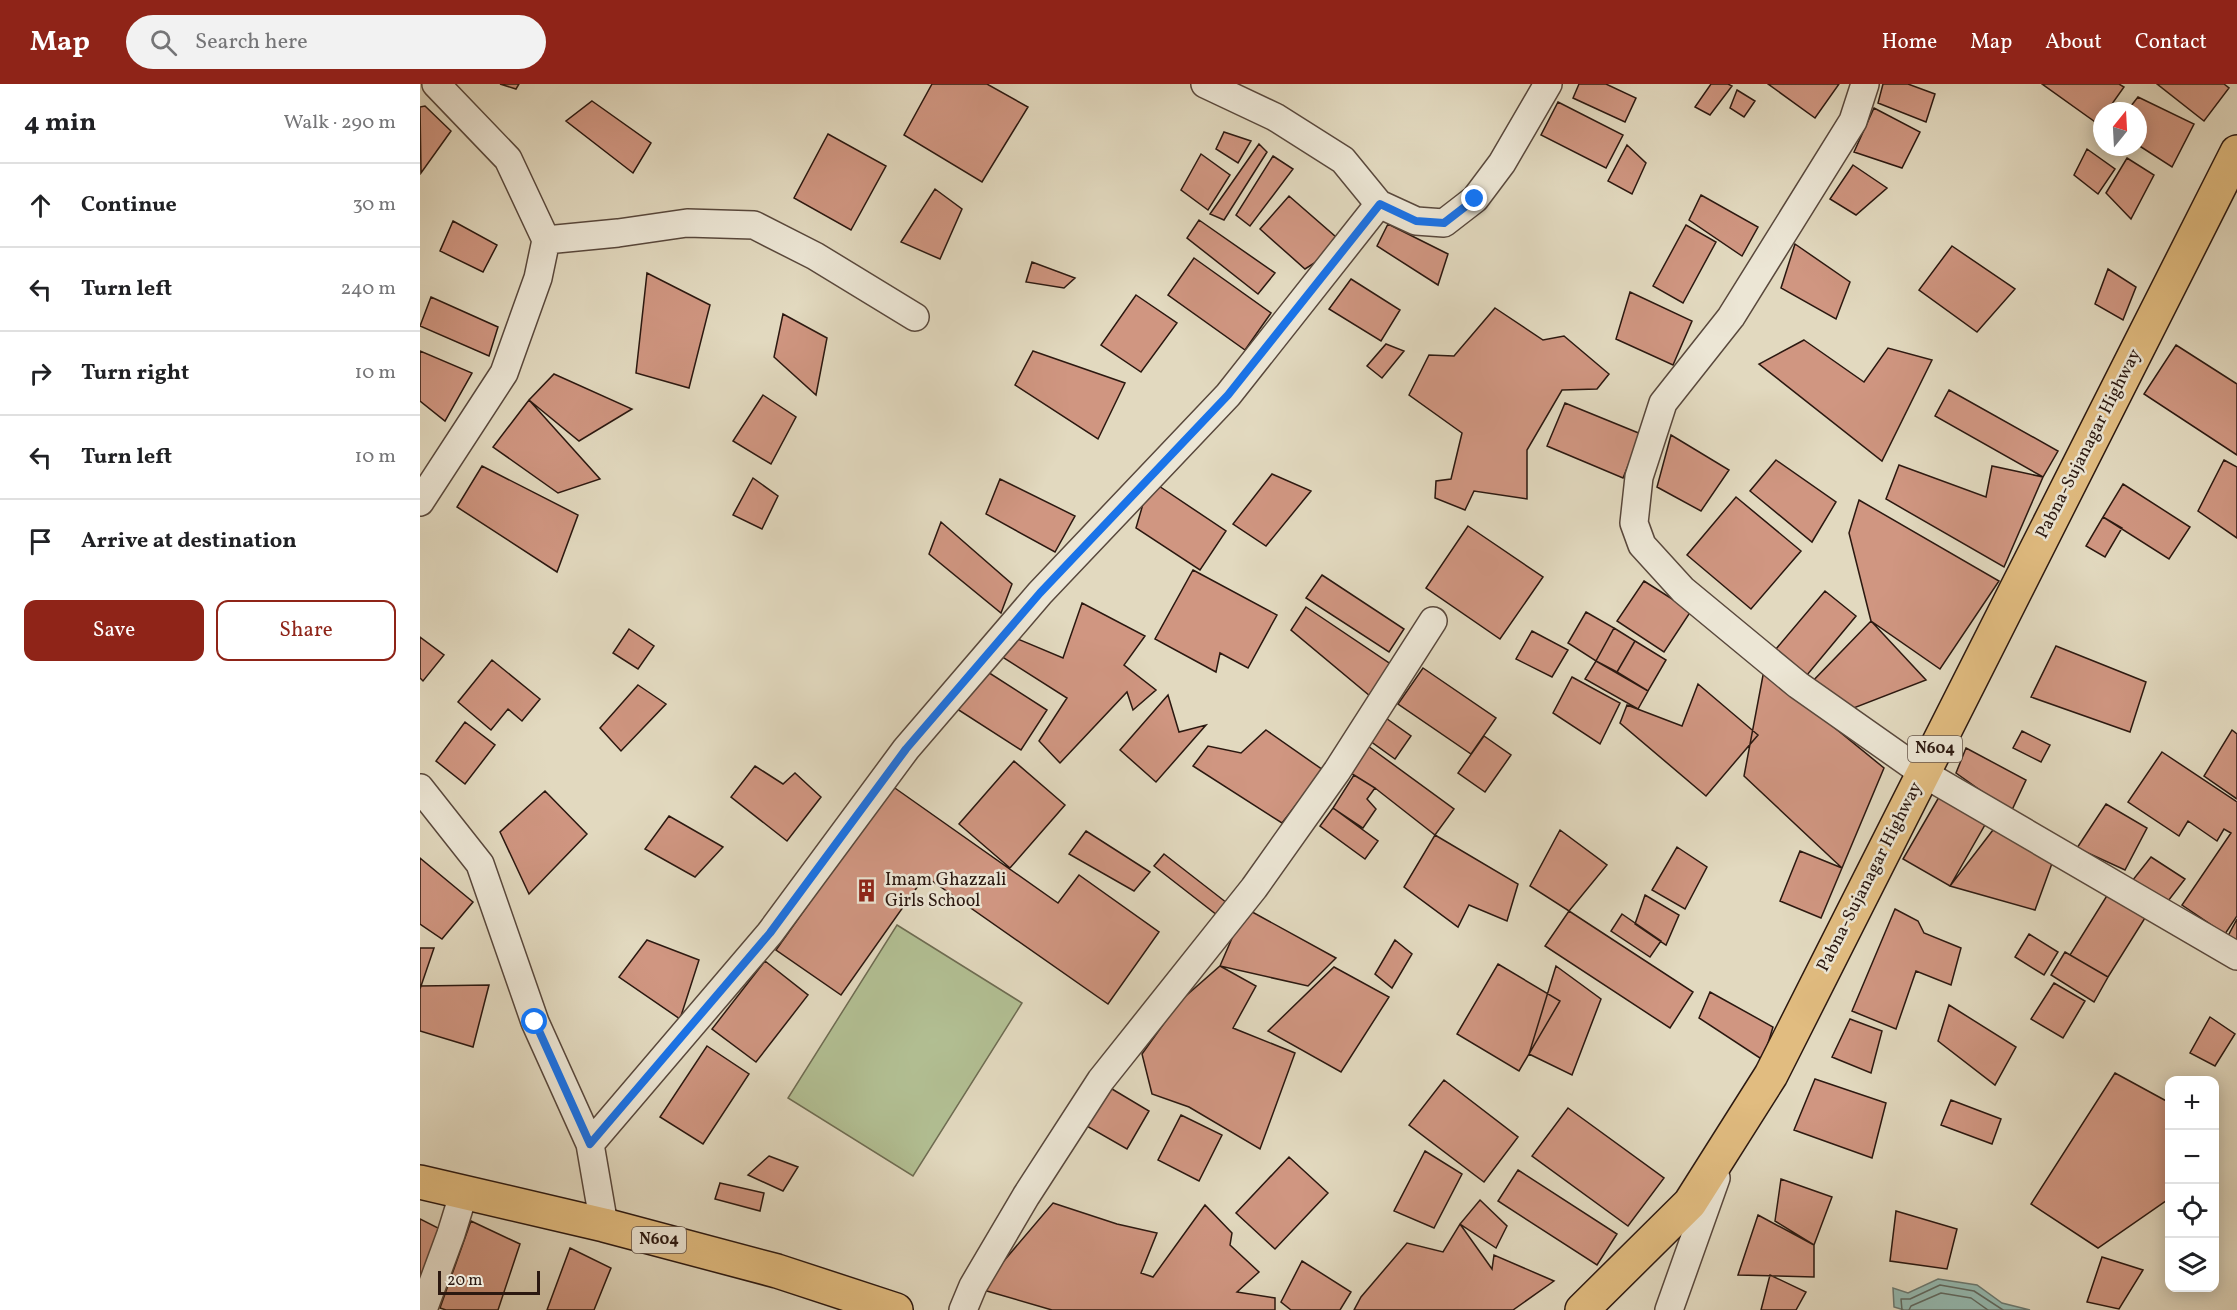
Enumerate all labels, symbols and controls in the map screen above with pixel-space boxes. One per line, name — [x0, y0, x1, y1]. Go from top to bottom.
search box — [126, 15, 546, 69]
text: Map — [30, 23, 90, 62]
icon: search — [147, 26, 180, 59]
text: Search here — [195, 27, 308, 58]
text: Home — [1882, 28, 1937, 57]
text: Map — [1970, 28, 2012, 57]
text: About — [2045, 28, 2102, 57]
text: Contact — [2135, 28, 2207, 57]
north arrow — [2093, 102, 2147, 156]
text: 4 min — [24, 105, 96, 141]
text: Walk · 290 m — [284, 109, 396, 137]
route end — [1461, 185, 1487, 211]
icon: ahead — [24, 189, 57, 222]
text: Continue — [81, 190, 177, 221]
text: 30 m — [352, 191, 396, 219]
icon: left — [24, 273, 57, 306]
text: Turn left — [81, 274, 172, 305]
text: 240 m — [341, 275, 396, 303]
street label: Pabna-Sujanagar Highway — [2030, 345, 2148, 543]
icon: right — [24, 357, 57, 390]
text: Turn right — [81, 358, 189, 389]
text: 10 m — [355, 359, 396, 387]
icon: left — [24, 441, 57, 474]
text: Turn left — [81, 442, 172, 473]
text: 10 m — [355, 443, 396, 471]
icon: arrive — [24, 525, 57, 558]
text: Arrive at destination — [81, 526, 297, 557]
button: Save — [24, 600, 204, 661]
button: Share — [216, 600, 396, 661]
road number: N604 — [1908, 736, 1962, 762]
street label: Pabna-Sujanagar Highway — [1811, 778, 1929, 976]
place label: Imam Ghazzali Girls School — [885, 868, 1006, 914]
building icon: Imam Ghazzali Girls School — [854, 877, 880, 903]
route start — [521, 1008, 547, 1034]
map controls — [2165, 1076, 2219, 1292]
button: + — [2165, 1076, 2219, 1130]
button: − — [2165, 1130, 2219, 1184]
button: locate — [2165, 1184, 2219, 1238]
road number: N604 — [632, 1227, 686, 1253]
button: layers — [2165, 1238, 2219, 1292]
scale bar — [438, 1268, 540, 1296]
text: 20 m — [447, 1270, 482, 1292]

